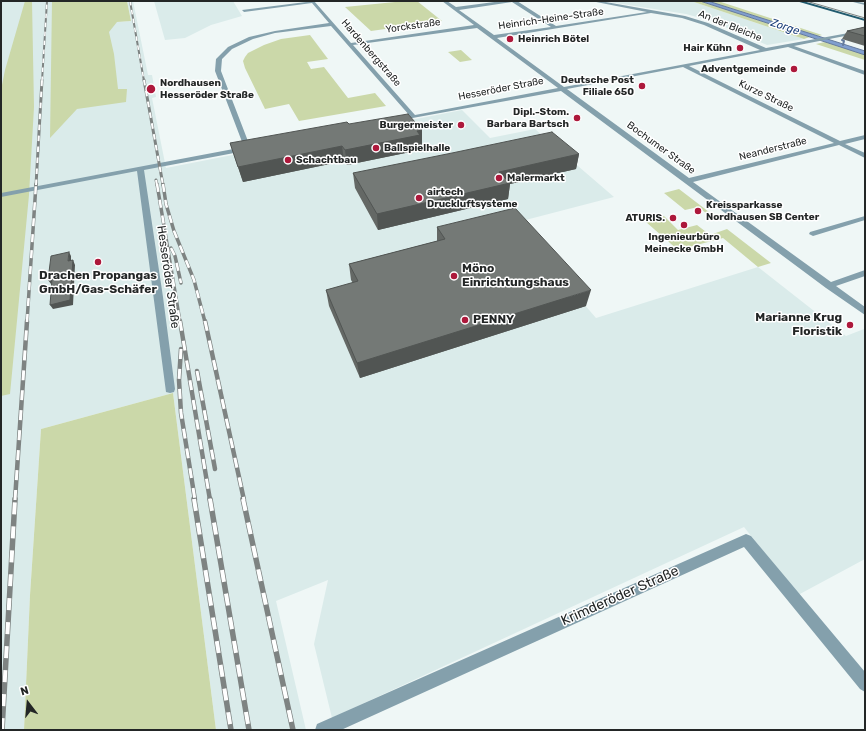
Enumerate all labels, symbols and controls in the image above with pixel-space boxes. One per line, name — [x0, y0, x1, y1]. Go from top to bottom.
street label: Heinrich-Heine-Straße — [498, 6, 604, 32]
street label: An der Bleiche — [697, 8, 763, 44]
street label: Yorckstraße — [385, 16, 441, 36]
water label: Zorge — [769, 16, 801, 38]
street label: Hardenbergstraße — [339, 17, 403, 89]
place label: Heinrich Bötel — [518, 33, 589, 45]
marker: Heinrich Bötel — [505, 34, 515, 44]
place label: Hair Kühn — [683, 42, 732, 54]
marker: Hair Kühn — [735, 43, 745, 53]
place label: Adventgemeinde — [701, 63, 786, 75]
marker: Adventgemeinde — [789, 64, 799, 74]
place label: Deutsche Post Filiale 650 — [561, 74, 634, 98]
street label: Hesseröder Straße — [457, 75, 545, 103]
place label: Nordhausen Hesseröder Straße — [160, 77, 254, 100]
street label: Kurze Straße — [737, 78, 795, 114]
marker: Deutsche Post Filiale 650 — [637, 81, 647, 91]
marker: Nordhausen Hesseröder Straße — [145, 83, 157, 95]
place label: Dipl.-Stom. Barbara Bartsch — [487, 106, 569, 130]
marker: Dipl.-Stom. Barbara Bartsch — [572, 113, 582, 123]
place label: Burgermeister — [380, 119, 453, 131]
street label: Bochumer Straße — [624, 119, 698, 177]
marker: Burgermeister — [456, 120, 466, 130]
street label: Neanderstraße — [738, 135, 808, 163]
place label: Ballspielhalle — [384, 142, 450, 154]
marker: Ballspielhalle — [371, 143, 381, 153]
place label: Schachtbau — [296, 154, 357, 166]
marker: Schachtbau — [283, 155, 293, 165]
place label: Malermarkt — [507, 172, 565, 184]
marker: Malermarkt — [494, 173, 504, 183]
place label: airtech Druckluftsysteme — [427, 186, 518, 210]
marker: airtech Druckluftsysteme — [414, 193, 424, 203]
place label: Kreissparkasse Nordhausen SB Center — [706, 199, 819, 222]
marker: Kreissparkasse Nordhausen SB Center — [693, 206, 703, 216]
place label: ATURIS. — [625, 212, 665, 224]
marker: ATURIS. — [668, 213, 678, 223]
marker: Ingenieurbüro Meinecke GmbH — [679, 220, 689, 230]
street label: Hesseröder Straße — [154, 225, 182, 329]
place label: Ingenieurbüro Meinecke GmbH — [644, 231, 724, 254]
marker: Drachen Propangas GmbH/Gas-Schäfer — [93, 257, 103, 267]
place label: Möno Einrichtungshaus — [462, 262, 569, 290]
place label: Drachen Propangas GmbH/Gas-Schäfer — [39, 269, 157, 297]
marker: Möno Einrichtungshaus — [449, 271, 459, 281]
place label: Marianne Krug Floristik — [755, 311, 842, 339]
place label: PENNY — [473, 313, 514, 327]
marker: PENNY — [460, 315, 470, 325]
marker: Marianne Krug Floristik — [845, 320, 855, 330]
street label: Krimderöder Straße — [559, 562, 681, 630]
north arrow — [8, 683, 48, 723]
text: N — [19, 684, 30, 698]

